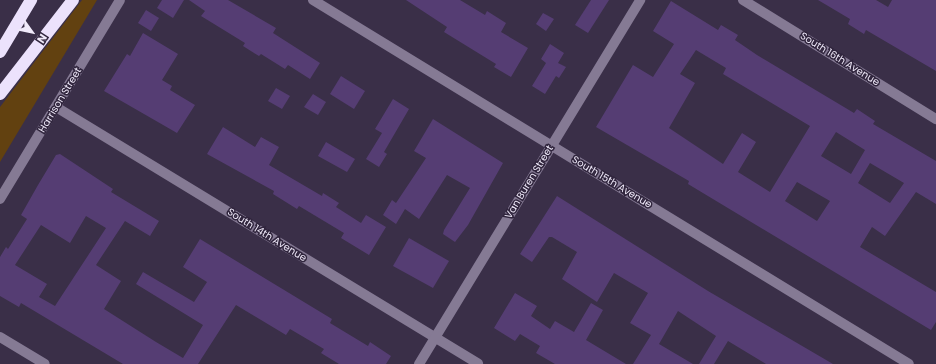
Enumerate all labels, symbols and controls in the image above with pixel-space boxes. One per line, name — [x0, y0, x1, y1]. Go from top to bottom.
north arrow — [12, 12, 52, 52]
street label: South 16th Avenue — [798, 30, 882, 88]
text: N — [33, 31, 51, 46]
street label: Harrison Street — [36, 65, 84, 135]
street label: Van Buren Street — [502, 143, 556, 221]
street label: South 15th Avenue — [570, 153, 654, 211]
street label: South 14th Avenue — [225, 206, 309, 264]

